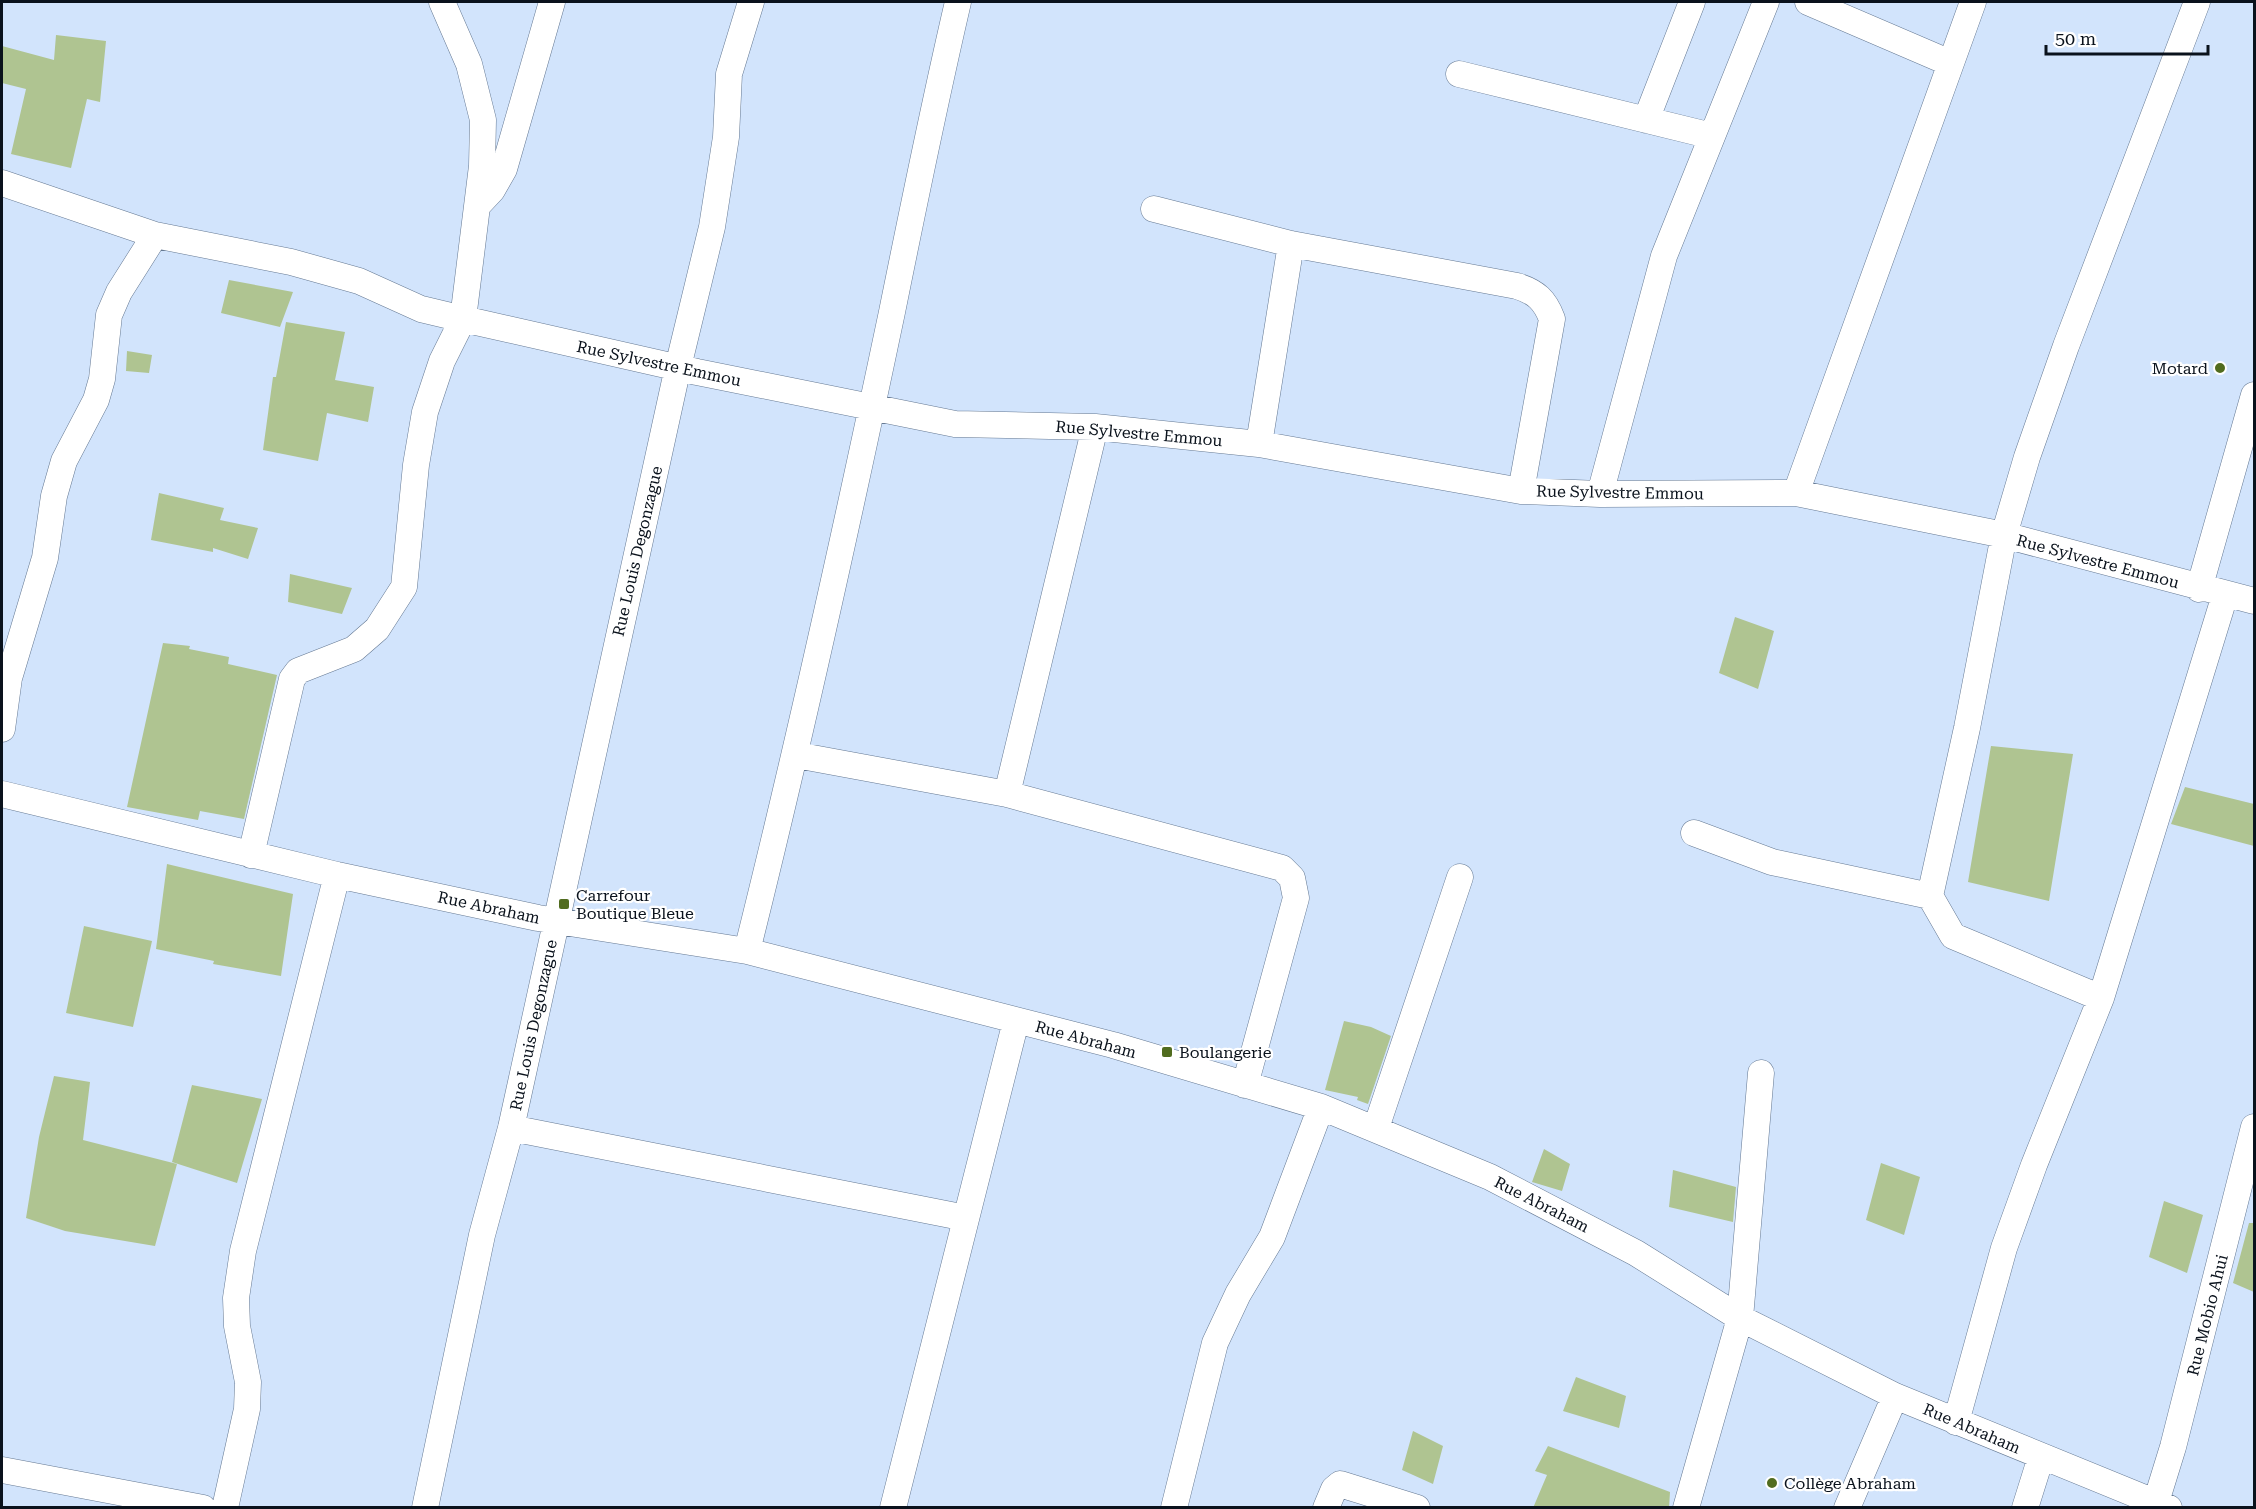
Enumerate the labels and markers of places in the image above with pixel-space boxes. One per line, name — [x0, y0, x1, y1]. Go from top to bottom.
place label: Motard — [2152, 359, 2208, 378]
marker: Motard — [2213, 361, 2227, 375]
place label: Carrefour Boutique Bleue — [576, 886, 694, 923]
marker: Carrefour Boutique Bleue — [557, 897, 571, 911]
place label: Boulangerie — [1179, 1043, 1272, 1062]
marker: Boulangerie — [1160, 1045, 1174, 1059]
place label: Collège Abraham — [1784, 1474, 1916, 1493]
marker: Collège Abraham — [1765, 1476, 1779, 1490]

